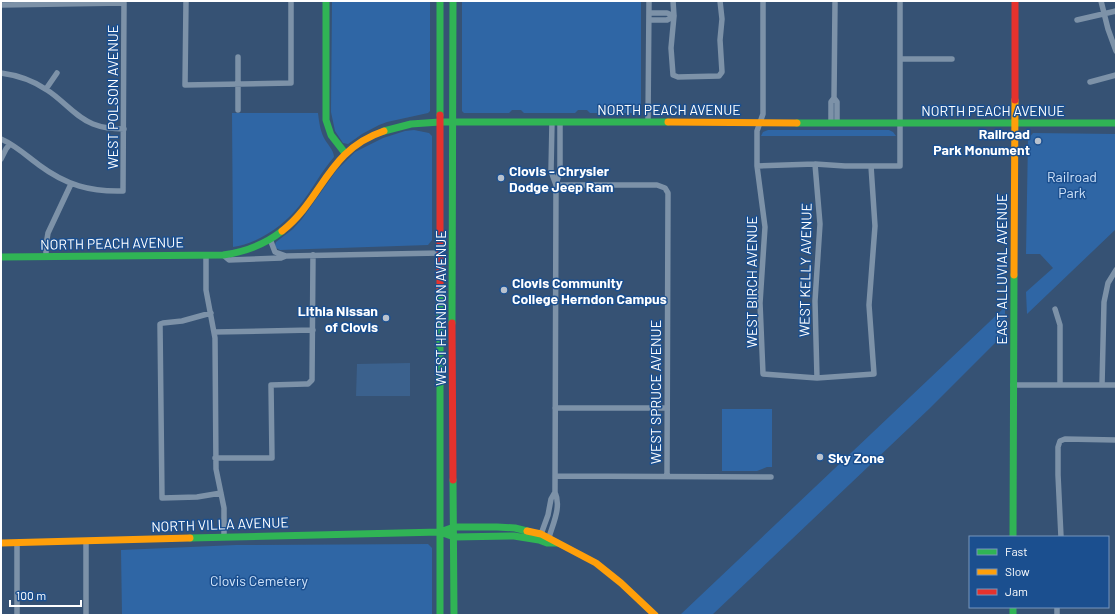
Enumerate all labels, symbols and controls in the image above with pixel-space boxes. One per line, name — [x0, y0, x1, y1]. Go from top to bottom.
street label: WEST POLSON AVENUE — [104, 25, 121, 169]
street label: NORTH PEACH AVENUE — [597, 101, 741, 118]
street label: NORTH PEACH AVENUE — [921, 102, 1065, 119]
place label: Railroad Park Monument — [933, 125, 1030, 158]
marker: Railroad Park Monument — [1033, 136, 1043, 146]
place label: Clovis - Chrysler Dodge Jeep Ram — [509, 162, 614, 195]
park label: Railroad Park — [1047, 168, 1097, 201]
marker: Clovis - Chrysler Dodge Jeep Ram — [496, 173, 506, 183]
street label: EAST ALLUVIAL AVENUE — [993, 193, 1010, 345]
street label: WEST KELLY AVENUE — [795, 203, 815, 337]
street label: WEST BIRCH AVENUE — [743, 216, 760, 348]
street label: WEST HERNDON AVENUE — [432, 230, 449, 386]
street label: NORTH PEACH AVENUE — [40, 233, 184, 253]
place label: Clovis Community College Herndon Campus — [512, 274, 667, 307]
marker: Clovis Community College Herndon Campus — [499, 285, 509, 295]
place label: Lithia Nissan of Clovis — [298, 302, 378, 335]
marker: Lithia Nissan of Clovis — [381, 313, 391, 323]
street label: WEST SPRUCE AVENUE — [647, 320, 664, 464]
place label: Sky Zone — [828, 449, 885, 466]
marker: Sky Zone — [815, 452, 825, 462]
street label: NORTH VILLA AVENUE — [151, 513, 289, 535]
legend — [969, 536, 1109, 608]
text: Fast — [1005, 544, 1028, 558]
text: Slow — [1005, 564, 1030, 578]
park label: Clovis Cemetery — [210, 572, 308, 589]
scale bar — [10, 582, 81, 608]
text: Jam — [1005, 584, 1028, 598]
text: 100 m — [16, 588, 46, 602]

